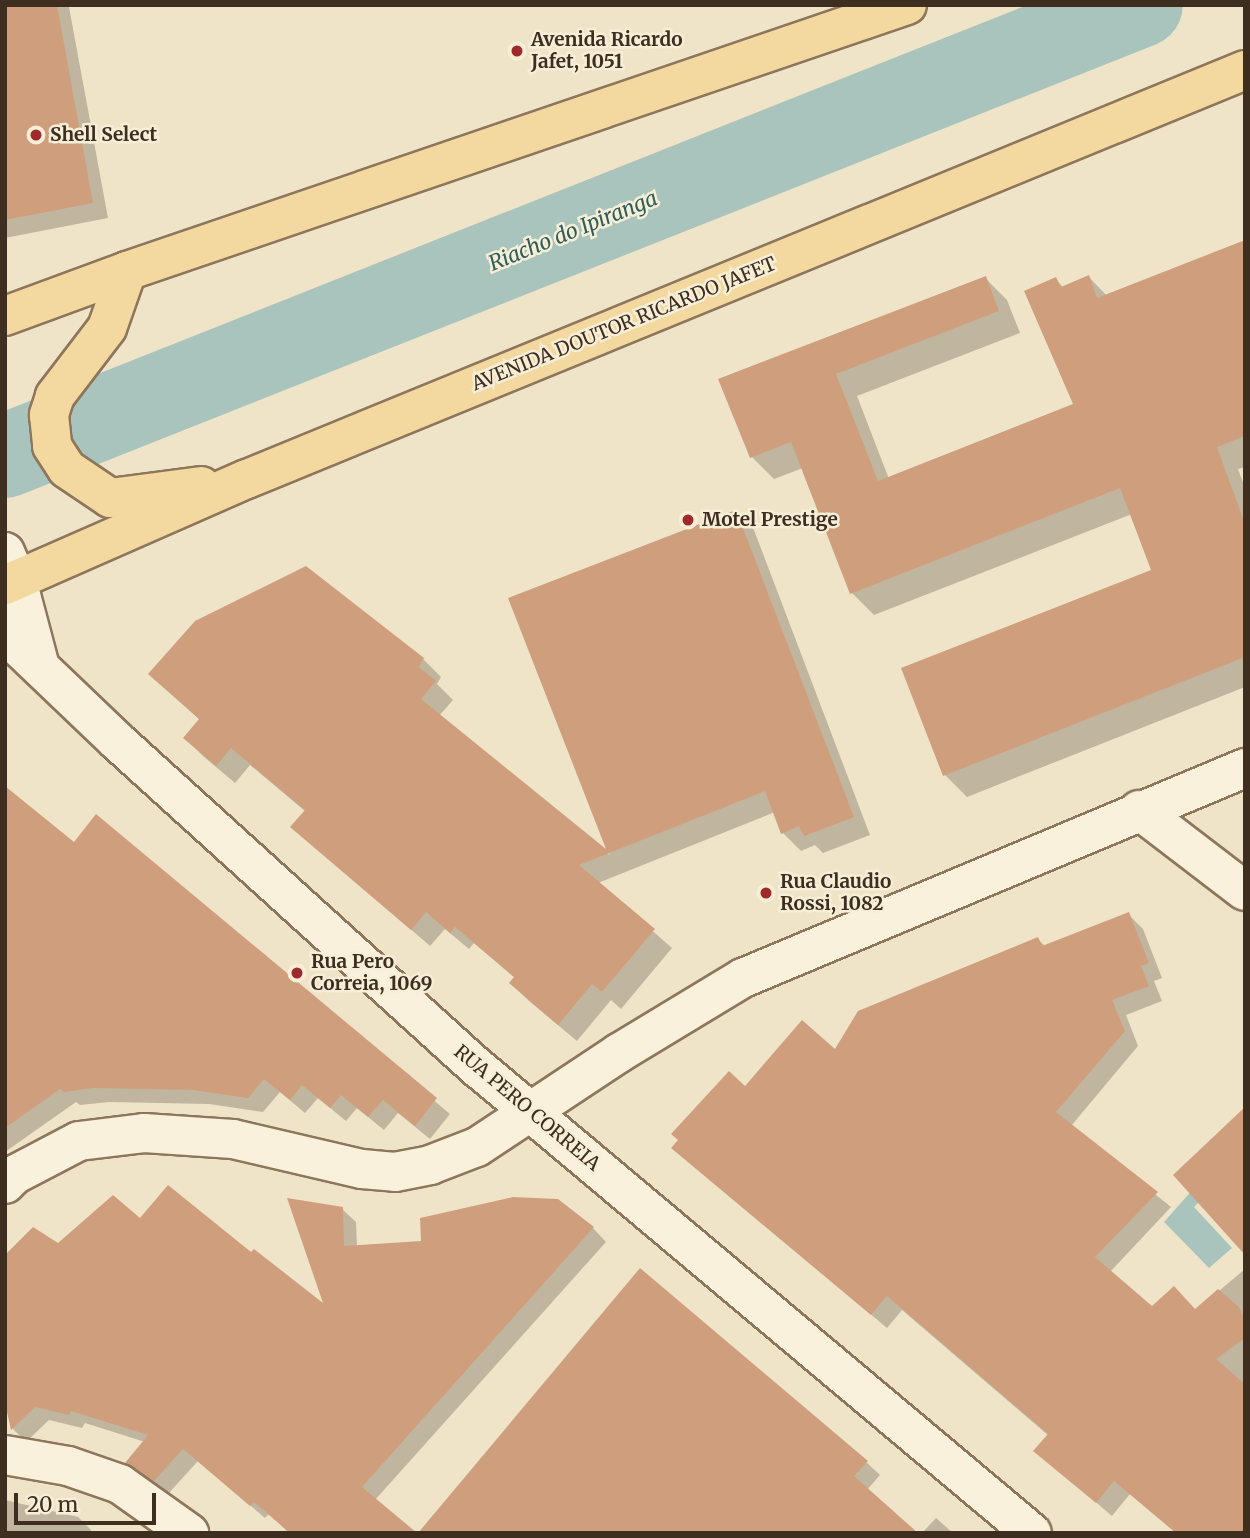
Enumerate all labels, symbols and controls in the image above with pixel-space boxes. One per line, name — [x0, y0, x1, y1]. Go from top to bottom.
place label: Avenida Ricardo Jafet, 1051 — [531, 29, 683, 73]
marker: Avenida Ricardo Jafet, 1051 — [509, 43, 525, 59]
place label: Shell Select — [50, 124, 157, 146]
marker: Shell Select — [28, 127, 44, 143]
water label: Riacho do Ipiranga — [485, 186, 661, 276]
street label: AVENIDA DOUTOR RICARDO JAFET — [468, 252, 780, 396]
place label: Motel Prestige — [702, 509, 838, 531]
marker: Motel Prestige — [680, 512, 696, 528]
place label: Rua Claudio Rossi, 1082 — [780, 871, 891, 915]
marker: Rua Claudio Rossi, 1082 — [758, 885, 774, 901]
place label: Rua Pero Correia, 1069 — [311, 951, 432, 995]
marker: Rua Pero Correia, 1069 — [289, 965, 305, 981]
street label: RUA PERO CORREIA — [449, 1040, 605, 1176]
scale bar — [18, 1478, 159, 1522]
text: 20 m — [27, 1491, 78, 1518]

